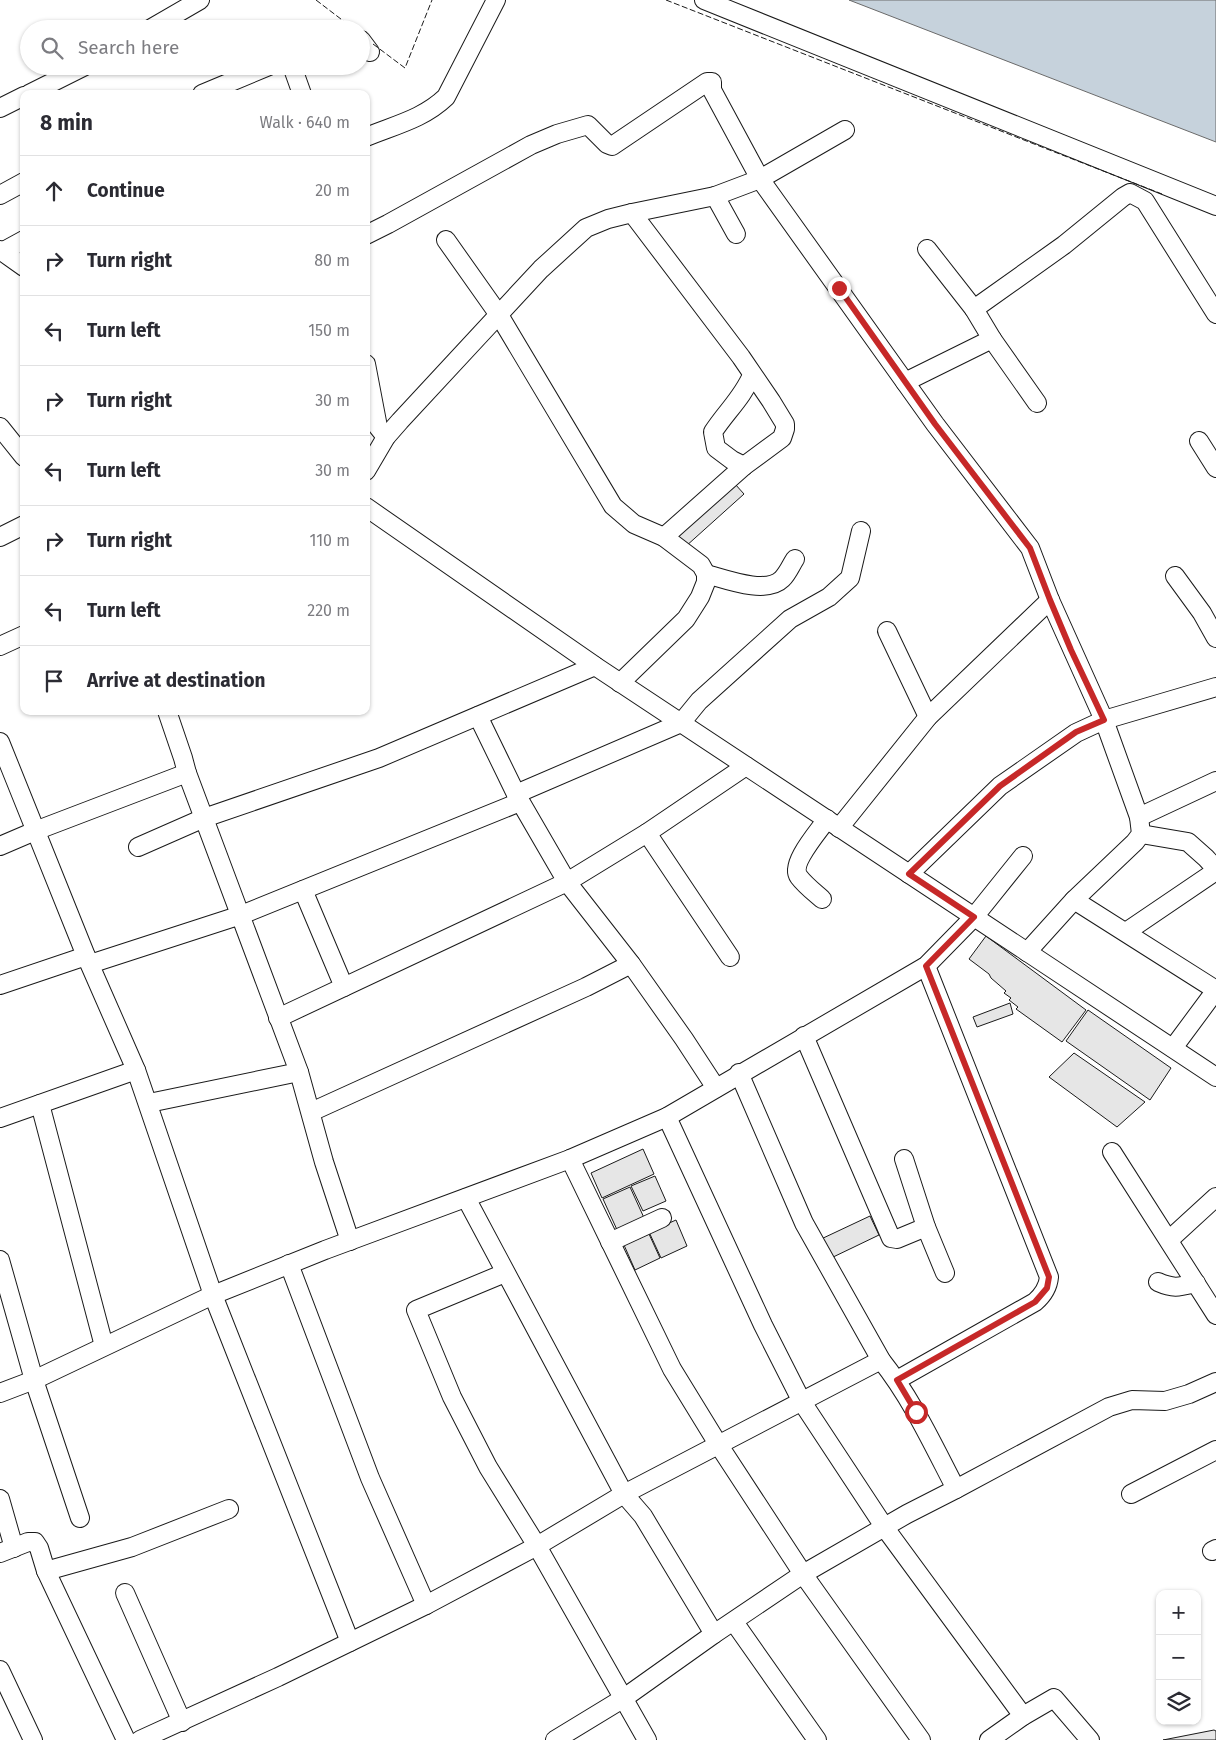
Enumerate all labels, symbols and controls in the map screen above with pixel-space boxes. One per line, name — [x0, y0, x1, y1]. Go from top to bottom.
search box — [20, 20, 370, 75]
icon: search — [38, 34, 66, 62]
text: Search here — [78, 36, 179, 59]
text: 8 min — [40, 110, 93, 136]
text: Walk · 640 m — [260, 113, 350, 132]
icon: ahead — [40, 177, 68, 205]
text: Continue — [87, 179, 165, 202]
text: 20 m — [315, 181, 350, 200]
icon: right — [40, 247, 68, 275]
text: Turn right — [87, 249, 172, 272]
text: 80 m — [314, 251, 350, 270]
route end — [828, 277, 851, 300]
icon: left — [40, 317, 68, 345]
text: Turn left — [87, 319, 161, 342]
text: 150 m — [308, 321, 350, 340]
icon: right — [40, 387, 68, 415]
text: Turn right — [87, 389, 172, 412]
text: 30 m — [315, 391, 350, 410]
icon: left — [40, 457, 68, 485]
text: Turn left — [87, 459, 161, 482]
text: 30 m — [315, 461, 350, 480]
icon: right — [40, 527, 68, 555]
text: Turn right — [87, 529, 172, 552]
text: 110 m — [309, 531, 350, 550]
icon: left — [40, 597, 68, 625]
text: Turn left — [87, 599, 161, 622]
text: 220 m — [307, 601, 350, 620]
icon: arrive — [40, 667, 68, 695]
text: Arrive at destination — [87, 669, 266, 692]
route start — [905, 1401, 928, 1424]
map controls — [1156, 1590, 1201, 1725]
button: + — [1156, 1590, 1201, 1635]
button: − — [1156, 1635, 1201, 1680]
button: layers — [1156, 1680, 1201, 1725]

